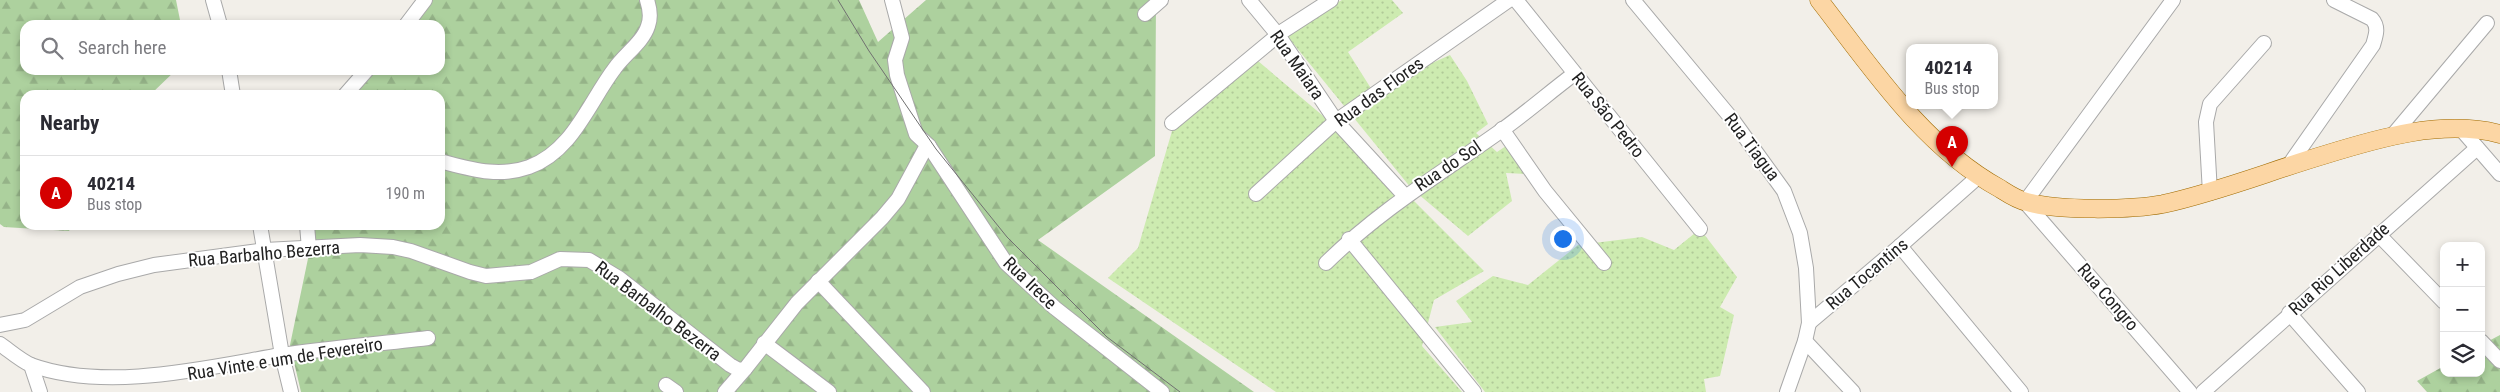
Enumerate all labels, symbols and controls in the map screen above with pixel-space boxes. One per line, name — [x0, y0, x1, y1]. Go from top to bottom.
search box — [20, 20, 445, 75]
street label: Rua Maiara — [1266, 26, 1329, 103]
icon: search — [38, 34, 66, 62]
text: Search here — [78, 36, 166, 59]
popup — [1906, 44, 1998, 109]
street label: Rua das Flores — [1330, 52, 1427, 131]
text: 40214 — [1924, 56, 1972, 79]
street label: Rua São Pedro — [1568, 68, 1649, 162]
text: Bus stop — [1924, 79, 1980, 98]
street label: Rua Tiagua — [1720, 109, 1785, 185]
text: Nearby — [40, 111, 99, 135]
pin: A — [1936, 126, 1968, 167]
street label: Rua do Sol — [1411, 136, 1485, 195]
text: 40214 — [87, 172, 135, 195]
text: A — [51, 184, 61, 203]
text: 190 m — [386, 184, 425, 203]
text: Bus stop — [87, 195, 142, 214]
street label: Rua Rio Liberdade — [2284, 218, 2393, 319]
your location — [1550, 226, 1576, 252]
street label: Rua Tocantins — [1822, 233, 1912, 314]
street label: Rua Barbalho Bezerra — [187, 236, 341, 271]
map controls — [2440, 242, 2485, 377]
button: + — [2440, 242, 2485, 287]
street label: Rua Irece — [999, 252, 1061, 313]
street label: Rua Barbalho Bezerra — [591, 256, 725, 365]
street label: Rua Congro — [2073, 259, 2143, 335]
button: − — [2440, 287, 2485, 332]
button: layers — [2440, 332, 2485, 377]
street label: Rua Vinte e um de Fevereiro — [186, 333, 384, 384]

